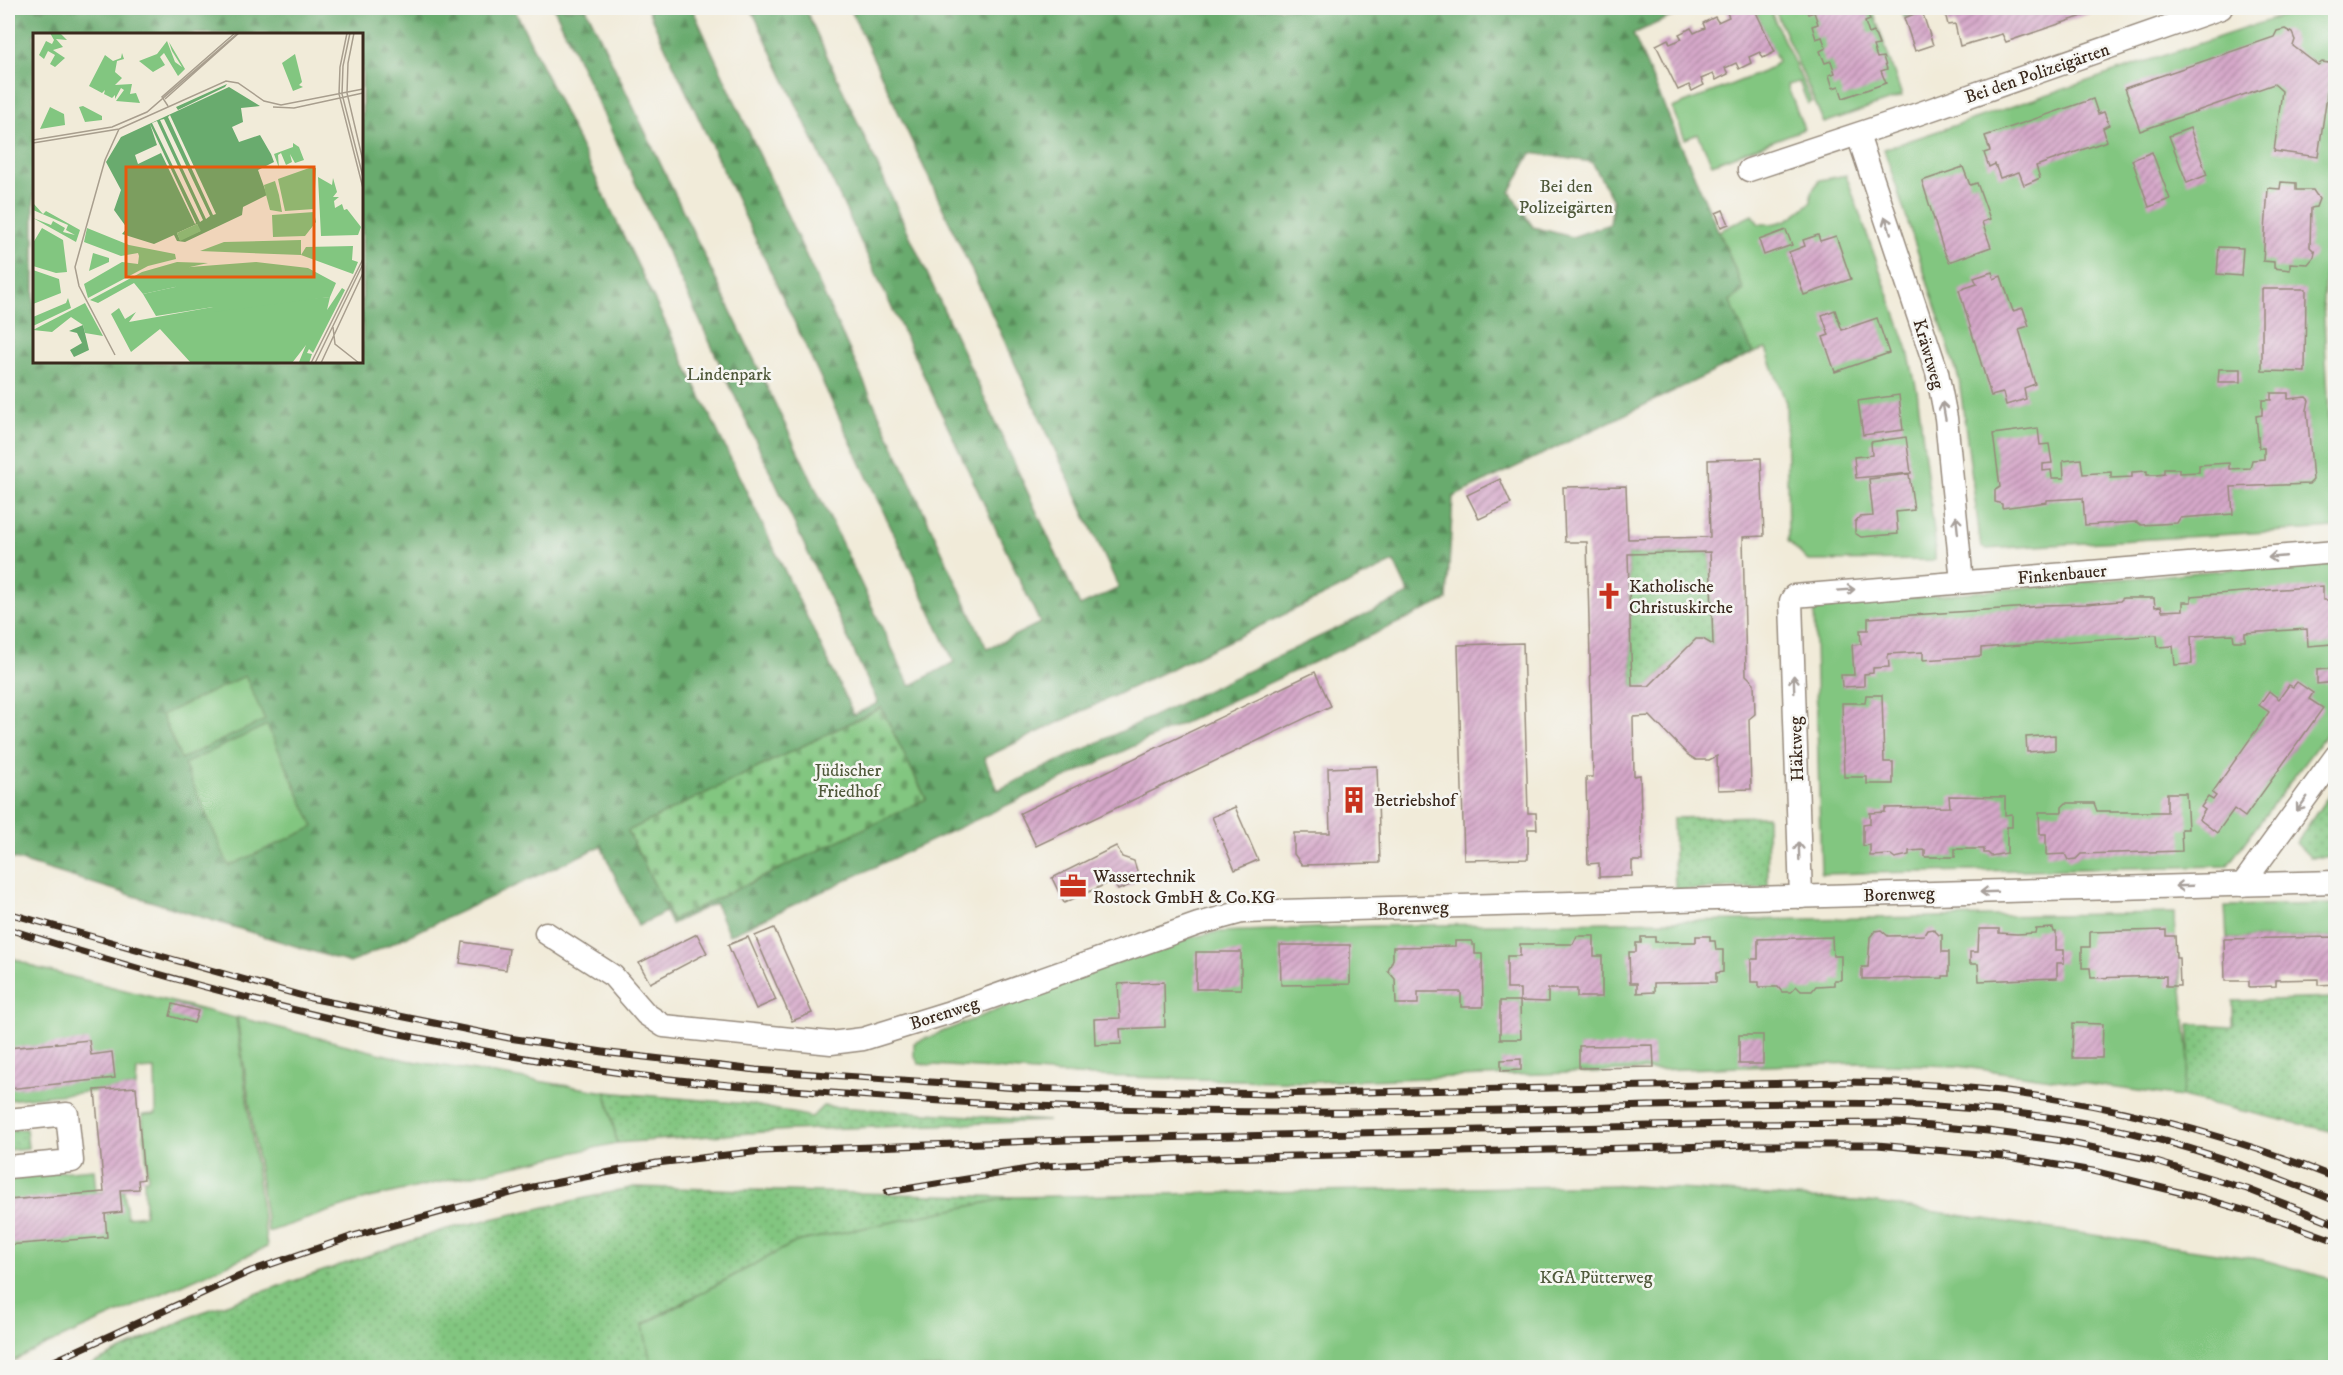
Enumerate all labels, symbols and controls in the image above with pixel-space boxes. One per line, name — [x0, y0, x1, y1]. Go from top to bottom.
inset map — [33, 33, 363, 363]
street label: Bei den Polizeigärten — [1962, 39, 2113, 109]
park label: Bei den Polizeigärten — [1519, 176, 1614, 219]
one-way arrow — [1881, 216, 1892, 235]
street label: Kräwtweg — [1908, 317, 1949, 392]
park label: Lindenpark — [686, 364, 772, 386]
one-way arrow — [1939, 402, 1950, 421]
one-way arrow — [1951, 516, 1962, 536]
one-way arrow — [2268, 551, 2288, 562]
street label: Finkenbauer — [2016, 560, 2108, 590]
place label: Katholische Christuskirche — [1629, 576, 1733, 619]
church icon: Katholische Christuskirche — [1594, 581, 1624, 611]
one-way arrow — [1835, 585, 1855, 596]
one-way arrow — [1788, 674, 1799, 694]
street label: Häktweg — [1785, 716, 1809, 782]
park label: Jüdischer Friedhof — [813, 760, 882, 803]
building icon: Betriebshof — [1339, 785, 1369, 815]
place label: Betriebshof — [1374, 790, 1459, 812]
one-way arrow — [2296, 795, 2308, 811]
one-way arrow — [1794, 842, 1805, 862]
place label: Wassertechnik Rostock GmbH & Co.KG — [1092, 866, 1276, 909]
office icon: Wassertechnik Rostock GmbH & Co.KG — [1058, 871, 1088, 901]
one-way arrow — [2174, 880, 2194, 892]
street label: Borenweg — [1863, 883, 1935, 907]
one-way arrow — [1979, 886, 1999, 897]
street label: Borenweg — [1377, 897, 1449, 921]
street label: Borenweg — [907, 992, 982, 1035]
park label: KGA Pütterweg — [1540, 1267, 1653, 1289]

